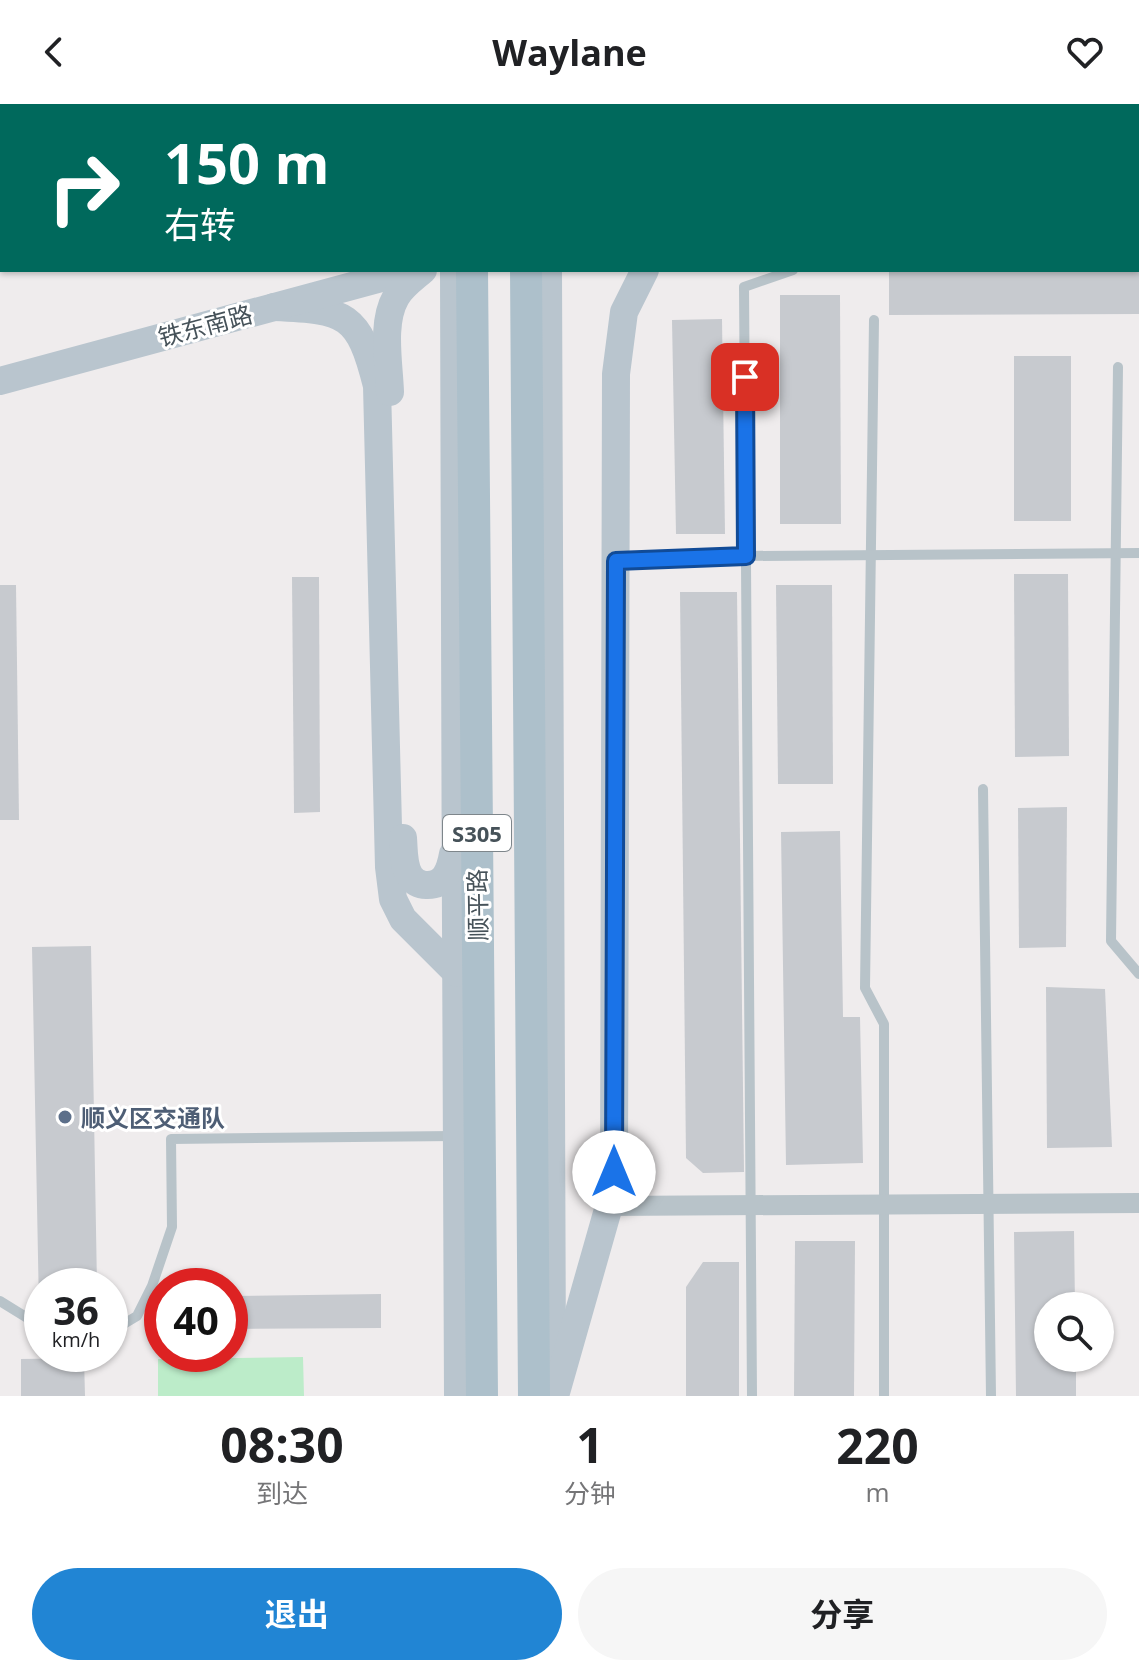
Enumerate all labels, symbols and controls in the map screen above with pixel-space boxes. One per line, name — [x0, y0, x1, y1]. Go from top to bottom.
text: Waylane — [492, 28, 647, 77]
icon: back — [32, 30, 76, 74]
icon: heart — [1063, 30, 1107, 74]
text: 150 m — [164, 124, 330, 200]
icon: right — [32, 136, 136, 240]
text: 右转 — [164, 200, 236, 249]
street label: 铁东南路 — [154, 297, 256, 353]
pin — [711, 343, 779, 411]
icon: arrive — [723, 355, 767, 399]
road number: S305 — [443, 815, 511, 851]
street label: 顺平路 — [460, 869, 494, 941]
place label: 顺义区交通队 — [81, 1101, 225, 1134]
marker: 顺义区交通队 — [56, 1108, 74, 1126]
position arrow — [572, 1130, 656, 1214]
speed limit sign: 40 — [144, 1268, 248, 1372]
text: 36 — [53, 1282, 99, 1337]
map controls — [1034, 1292, 1114, 1372]
button: search — [1034, 1292, 1114, 1372]
text: km/h — [52, 1326, 100, 1353]
text: 08:30 — [220, 1412, 344, 1477]
text: 1 — [576, 1412, 604, 1477]
text: 220 — [836, 1413, 919, 1478]
text: m — [865, 1474, 890, 1510]
text: 到达 — [256, 1475, 308, 1511]
text: 分钟 — [564, 1475, 616, 1511]
button: 退出 — [32, 1568, 562, 1660]
button: 分享 — [578, 1568, 1107, 1660]

